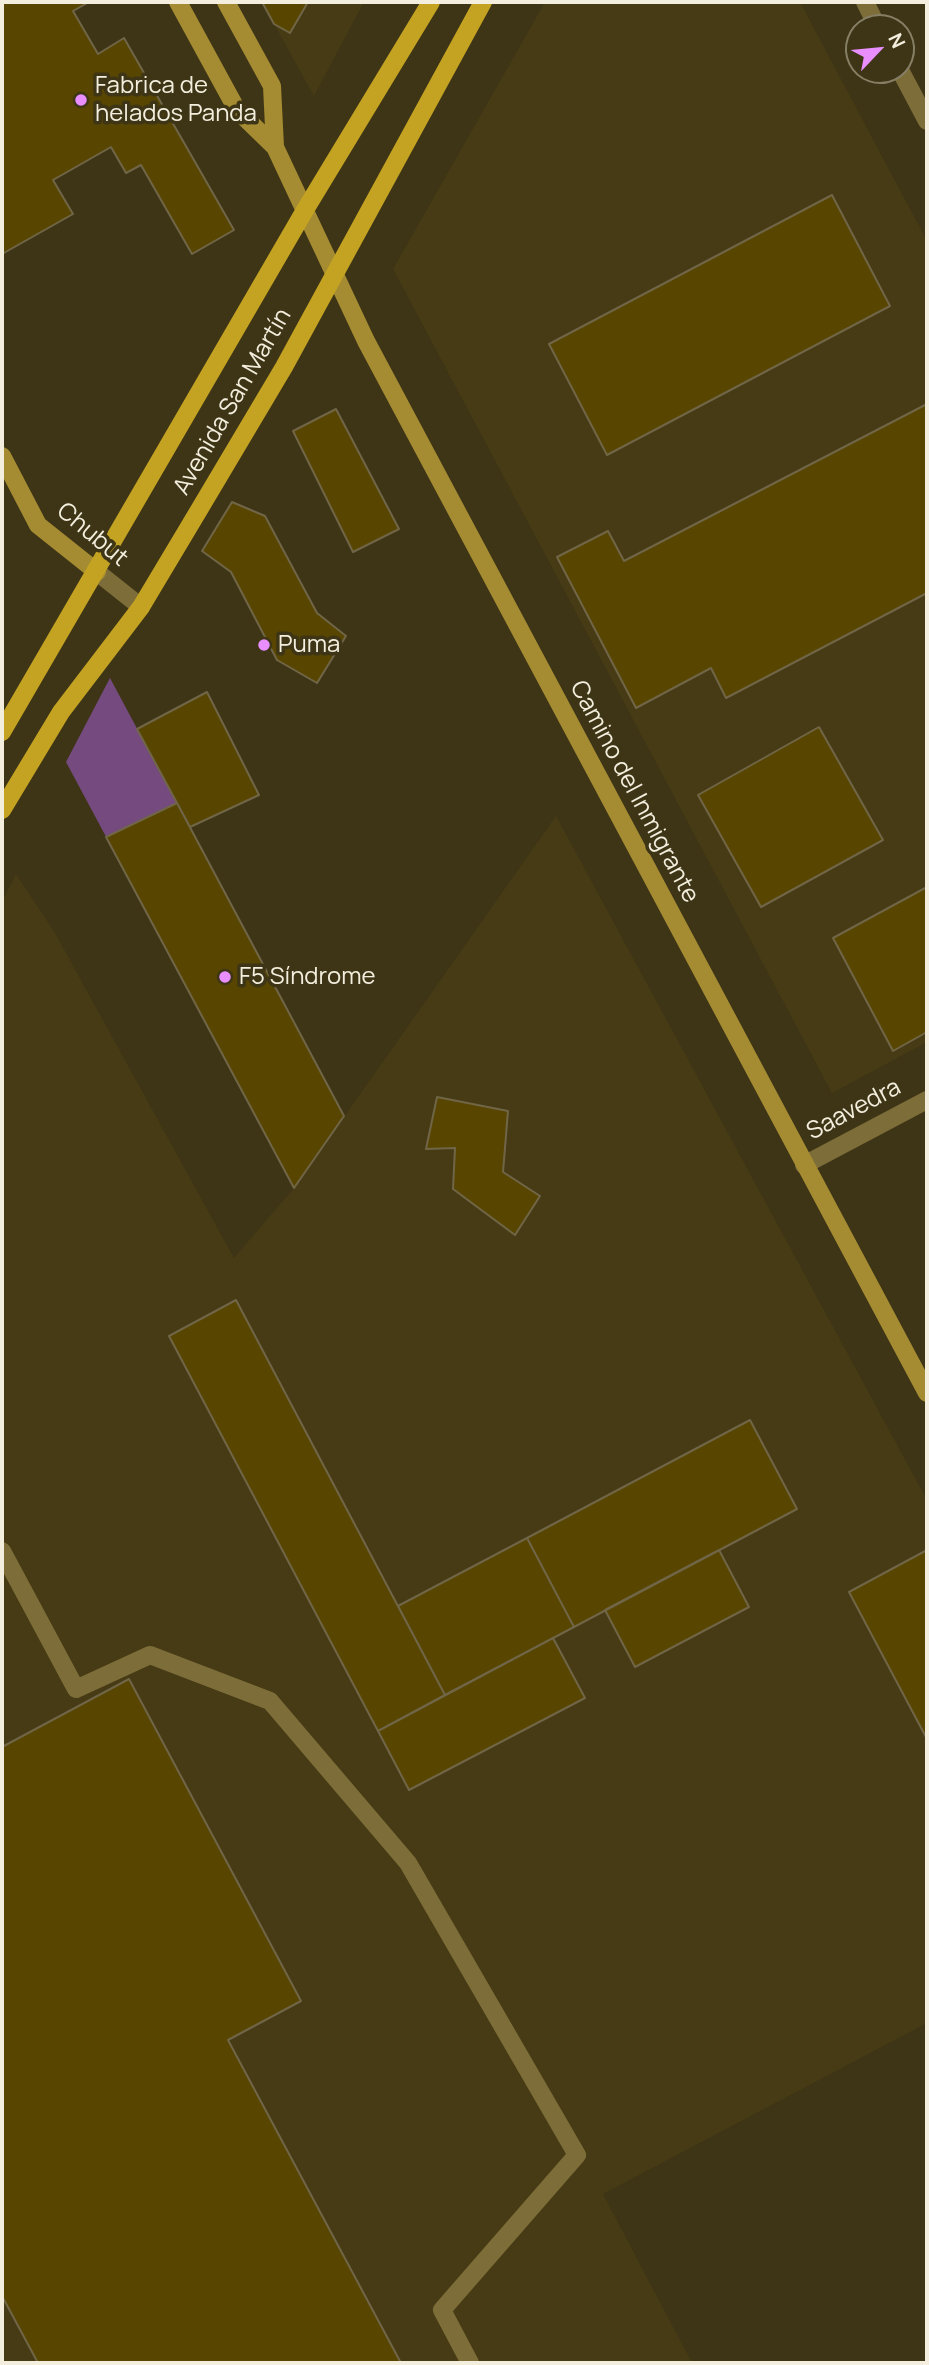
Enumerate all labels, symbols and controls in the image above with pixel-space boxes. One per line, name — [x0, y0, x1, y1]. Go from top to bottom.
north arrow — [845, 14, 915, 84]
text: N — [882, 29, 912, 53]
place label: Fabrica de helados Panda — [95, 72, 257, 128]
marker: Fabrica de helados Panda — [73, 92, 89, 108]
street label: Avenida San Martín — [168, 304, 298, 500]
street label: Chubut — [51, 497, 133, 573]
place label: Puma — [278, 631, 340, 659]
marker: Puma — [256, 637, 272, 653]
street label: Camino del Inmigrante — [563, 676, 705, 908]
place label: F5 Síndrome — [239, 963, 375, 991]
marker: F5 Síndrome — [217, 969, 233, 985]
street label: Saavedra — [802, 1073, 906, 1147]

